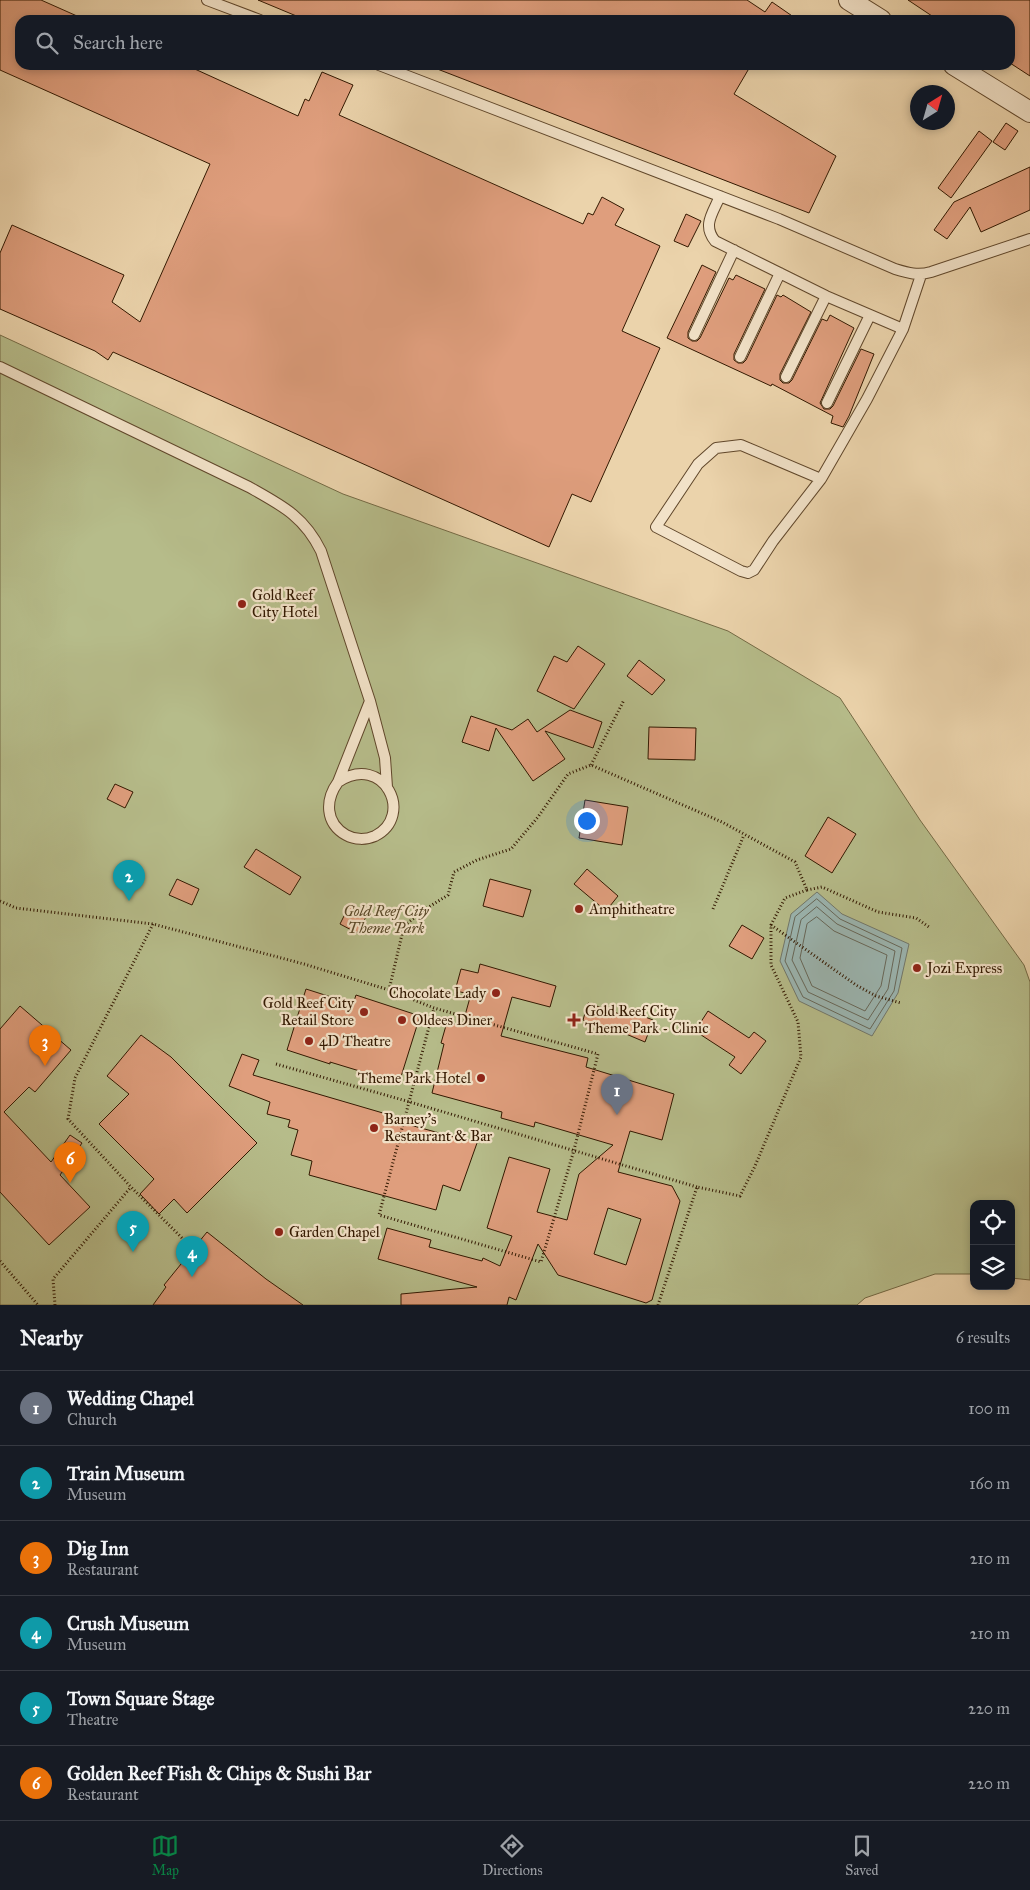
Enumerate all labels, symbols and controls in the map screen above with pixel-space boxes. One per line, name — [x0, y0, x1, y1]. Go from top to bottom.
search box — [15, 15, 1015, 70]
icon: search — [33, 29, 61, 57]
text: Search here — [73, 31, 163, 54]
north arrow — [910, 85, 955, 130]
place label: Gold Reef City Hotel — [252, 586, 319, 621]
marker: Gold Reef City Hotel — [236, 598, 248, 610]
your location — [574, 808, 600, 834]
pin: 2 — [113, 860, 145, 901]
place label: Amphitheatre — [588, 900, 675, 918]
park label: Gold Reef City Theme Park — [343, 902, 430, 937]
marker: Amphitheatre — [573, 903, 585, 915]
place label: Jozi Express — [925, 959, 1002, 978]
marker: Jozi Express — [911, 962, 923, 974]
place label: Chocolate Lady — [389, 984, 487, 1002]
marker: Chocolate Lady — [490, 987, 502, 999]
place label: Gold Reef City Retail Store — [263, 994, 355, 1029]
place label: Gold Reef City Theme Park - Clinic — [585, 1002, 709, 1037]
marker: Gold Reef City Retail Store — [358, 1006, 370, 1018]
place label: Oldees Diner — [412, 1011, 492, 1029]
marker: Gold Reef City Theme Park - Clinic — [567, 1013, 581, 1027]
marker: Oldees Diner — [396, 1014, 408, 1026]
pin: 3 — [29, 1025, 61, 1066]
place label: 4D Theatre — [319, 1032, 391, 1050]
marker: 4D Theatre — [303, 1035, 315, 1047]
place label: Theme Park Hotel — [358, 1069, 472, 1087]
marker: Theme Park Hotel — [475, 1072, 487, 1084]
pin: 1 — [601, 1074, 633, 1115]
place label: Barney's Restaurant & Bar — [384, 1110, 493, 1145]
marker: Barney's Restaurant & Bar — [368, 1122, 380, 1134]
pin: 6 — [54, 1142, 86, 1183]
map controls — [970, 1200, 1015, 1290]
button: locate — [970, 1200, 1015, 1245]
pin: 5 — [117, 1211, 149, 1252]
place label: Garden Chapel — [289, 1223, 381, 1241]
marker: Garden Chapel — [273, 1226, 285, 1238]
pin: 4 — [176, 1236, 208, 1277]
button: layers — [970, 1245, 1015, 1290]
text: Nearby — [20, 1325, 83, 1351]
text: 6 results — [956, 1328, 1010, 1347]
text: Wedding Chapel — [67, 1387, 194, 1410]
text: 1 — [33, 1399, 39, 1418]
text: 100 m — [968, 1399, 1010, 1418]
text: Church — [67, 1410, 117, 1429]
text: Train Museum — [67, 1462, 185, 1485]
text: 2 — [32, 1474, 40, 1493]
text: 160 m — [969, 1474, 1010, 1493]
text: Museum — [67, 1485, 126, 1504]
text: Dig Inn — [67, 1537, 129, 1560]
text: 3 — [33, 1549, 39, 1568]
text: 210 m — [970, 1549, 1010, 1568]
text: Restaurant — [67, 1560, 139, 1579]
text: Crush Museum — [67, 1612, 189, 1635]
text: 4 — [32, 1624, 40, 1643]
text: 210 m — [970, 1624, 1010, 1643]
text: Museum — [67, 1635, 126, 1654]
text: Town Square Stage — [67, 1687, 215, 1710]
text: 5 — [32, 1699, 40, 1718]
text: 220 m — [968, 1699, 1010, 1718]
text: Theatre — [67, 1710, 118, 1729]
text: Golden Reef Fish & Chips & Sushi Bar — [67, 1762, 371, 1785]
text: 6 — [32, 1774, 40, 1793]
text: 220 m — [968, 1774, 1010, 1793]
text: Restaurant — [67, 1785, 139, 1804]
tab: Map — [151, 1832, 179, 1879]
tab: Directions — [482, 1832, 543, 1879]
tab: Saved — [845, 1832, 879, 1879]

